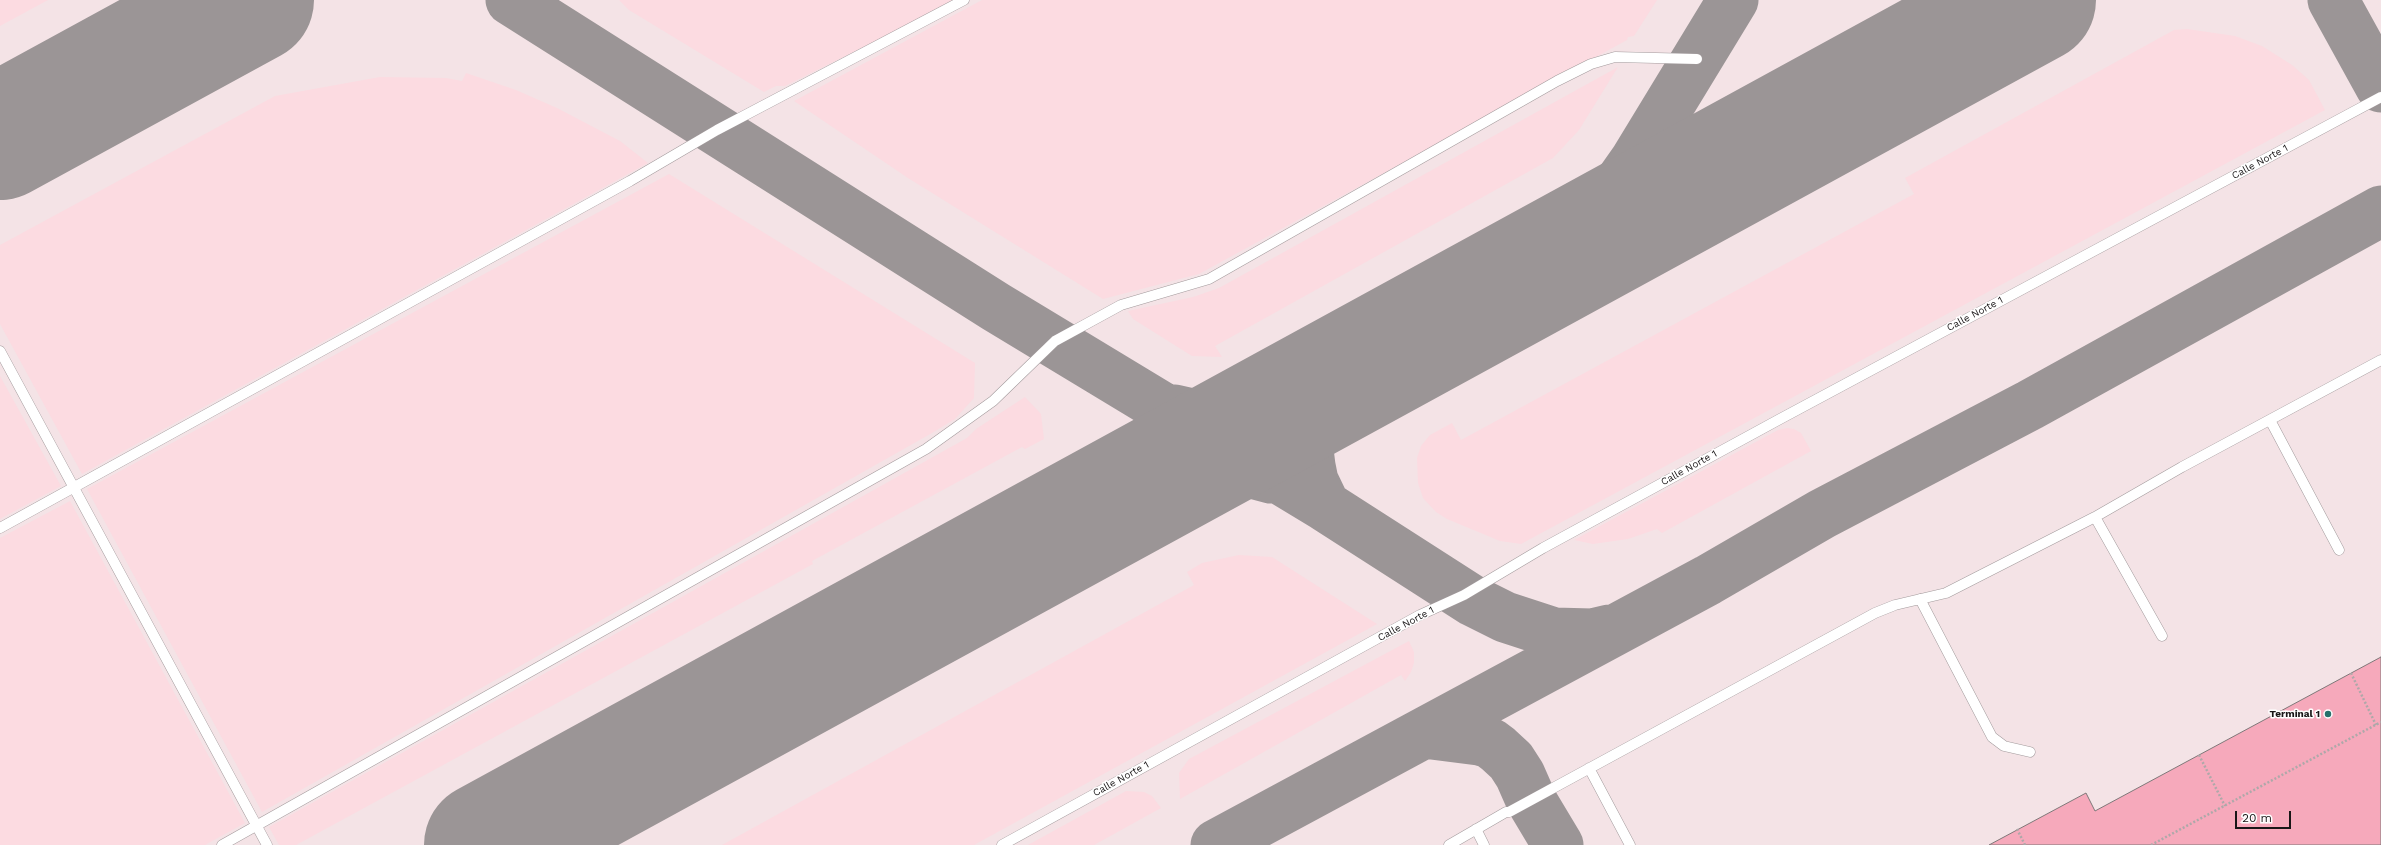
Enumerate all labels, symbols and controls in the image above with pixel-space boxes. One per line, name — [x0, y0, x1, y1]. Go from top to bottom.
street label: Calle Norte 1 — [2230, 142, 2290, 182]
street label: Calle Norte 1 — [1945, 294, 2005, 334]
street label: Calle Norte 1 — [1659, 448, 1719, 488]
street label: Calle Norte 1 — [1376, 604, 1436, 644]
place label: Terminal 1 — [2270, 708, 2320, 720]
marker: Terminal 1 — [2323, 709, 2333, 719]
street label: Calle Norte 1 — [1091, 759, 1151, 799]
scale bar — [2237, 803, 2293, 829]
text: 20 m — [2242, 811, 2272, 825]

